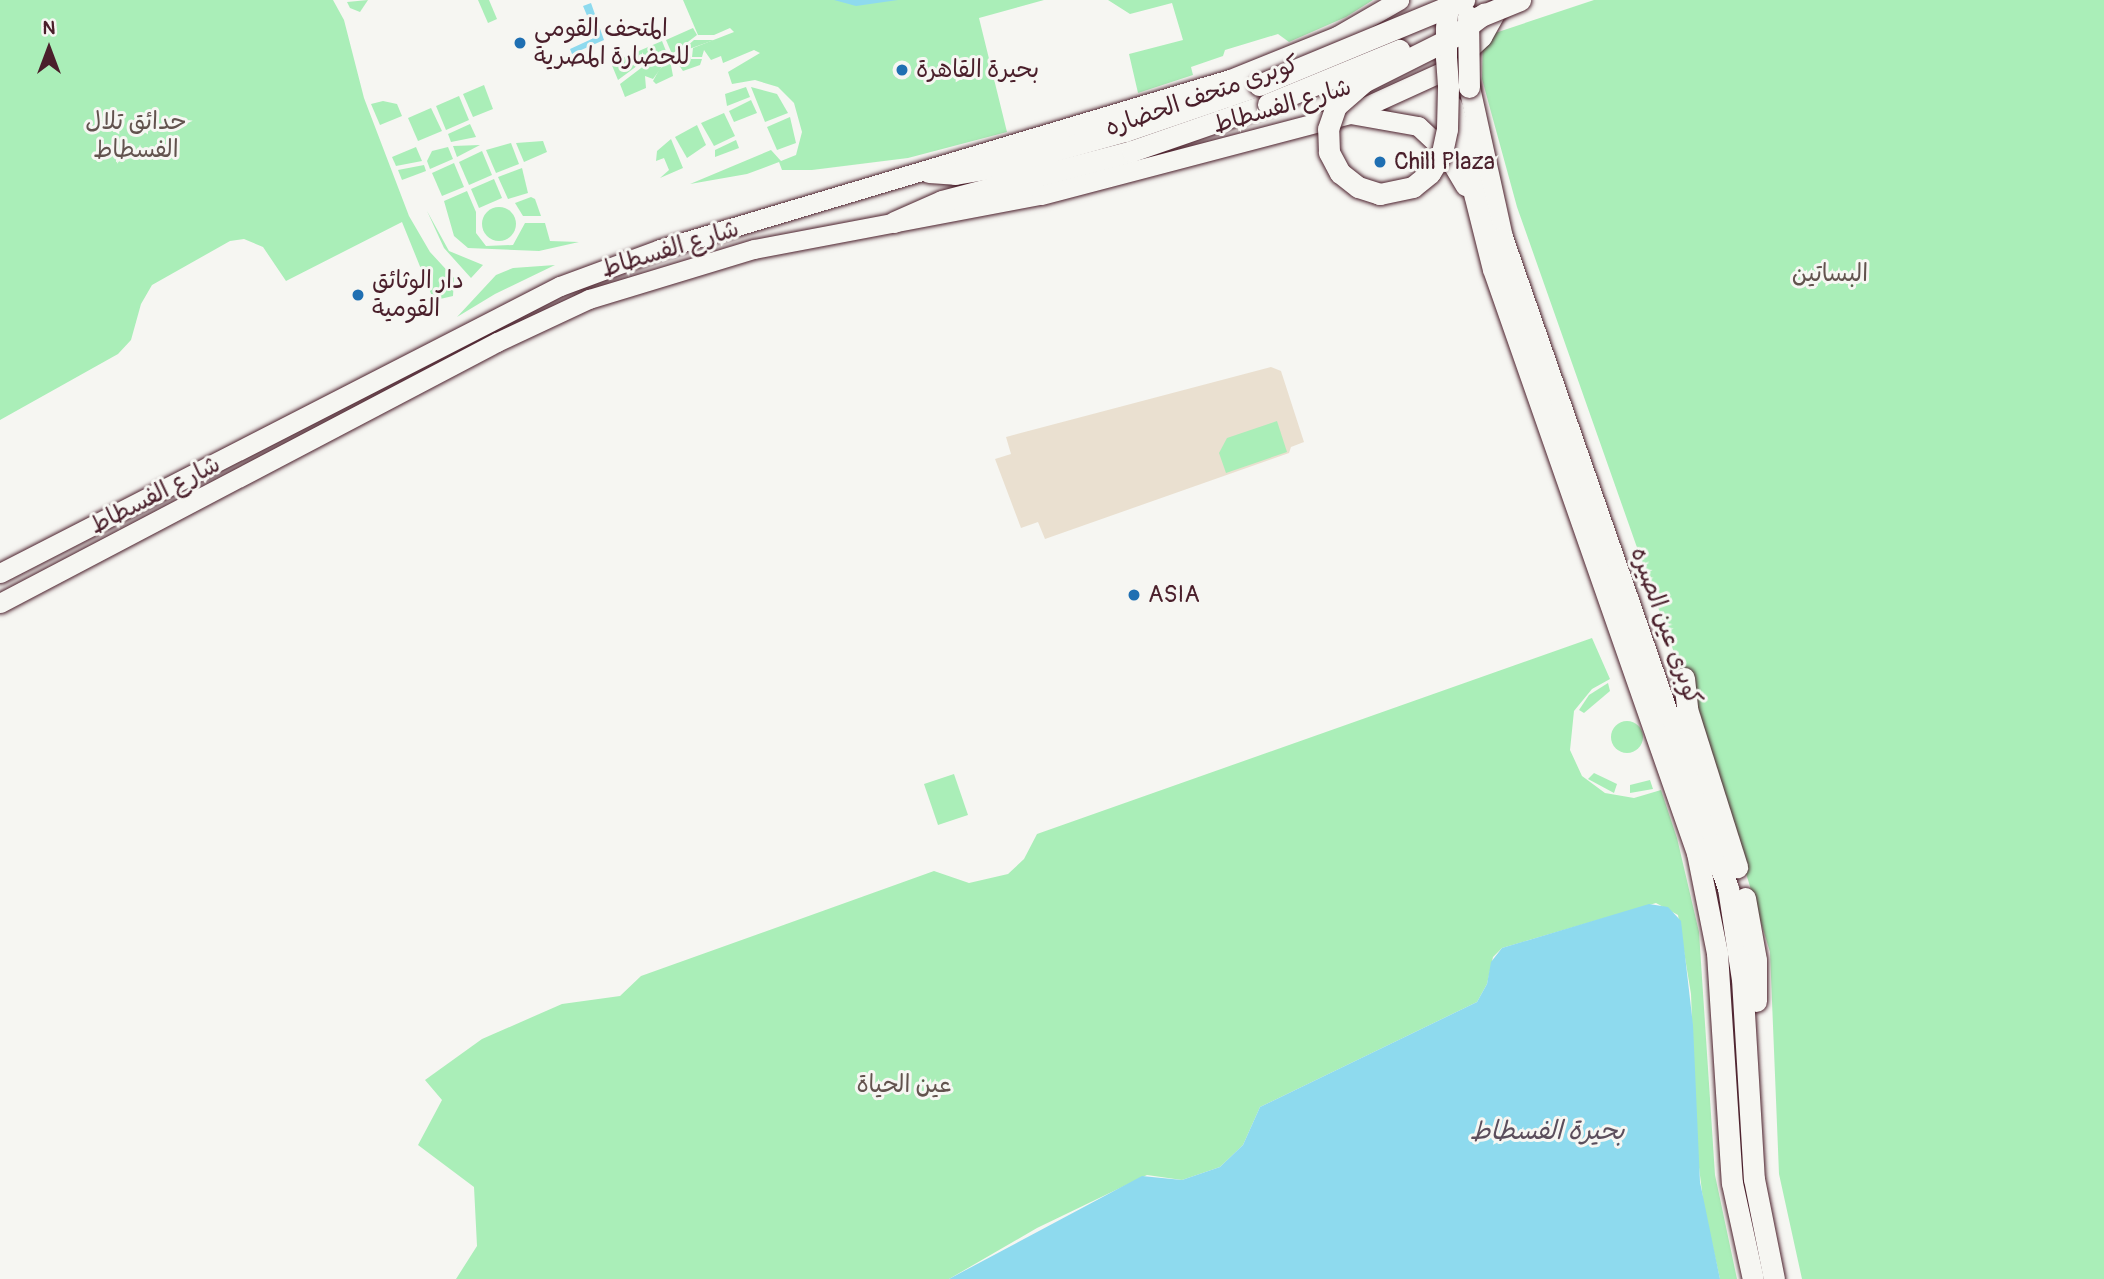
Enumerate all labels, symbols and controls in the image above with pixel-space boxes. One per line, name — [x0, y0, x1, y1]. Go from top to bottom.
north arrow — [14, 14, 84, 84]
place label: المتحف القومى للحضارة المصرية — [534, 15, 690, 71]
text: N — [43, 16, 55, 40]
marker: المتحف القومى للحضارة المصرية — [512, 35, 528, 51]
street label: كوبرى متحف الحضاره — [1101, 49, 1303, 143]
place label: بحيرة القاهرة — [916, 56, 1039, 84]
marker: بحيرة القاهرة — [894, 62, 910, 78]
street label: شارع الفسطاط — [1210, 73, 1354, 139]
park label: حدائق تلال الفسطاط — [85, 108, 187, 164]
place label: Chill Plaza — [1394, 148, 1495, 176]
marker: Chill Plaza — [1372, 154, 1388, 170]
street label: شارع الفسطاط — [598, 214, 742, 284]
park label: البساتين — [1792, 260, 1868, 288]
place label: دار الوثائق القومية — [372, 267, 464, 323]
marker: دار الوثائق القومية — [350, 287, 366, 303]
street label: شارع الفسطاط — [85, 450, 225, 540]
street label: كوبرى عين الصيره — [1624, 543, 1708, 709]
place label: ASIA — [1148, 581, 1200, 609]
marker: ASIA — [1126, 587, 1142, 603]
park label: عين الحياة — [856, 1071, 952, 1099]
water label: بحيرة الفسطاط — [1470, 1116, 1624, 1148]

